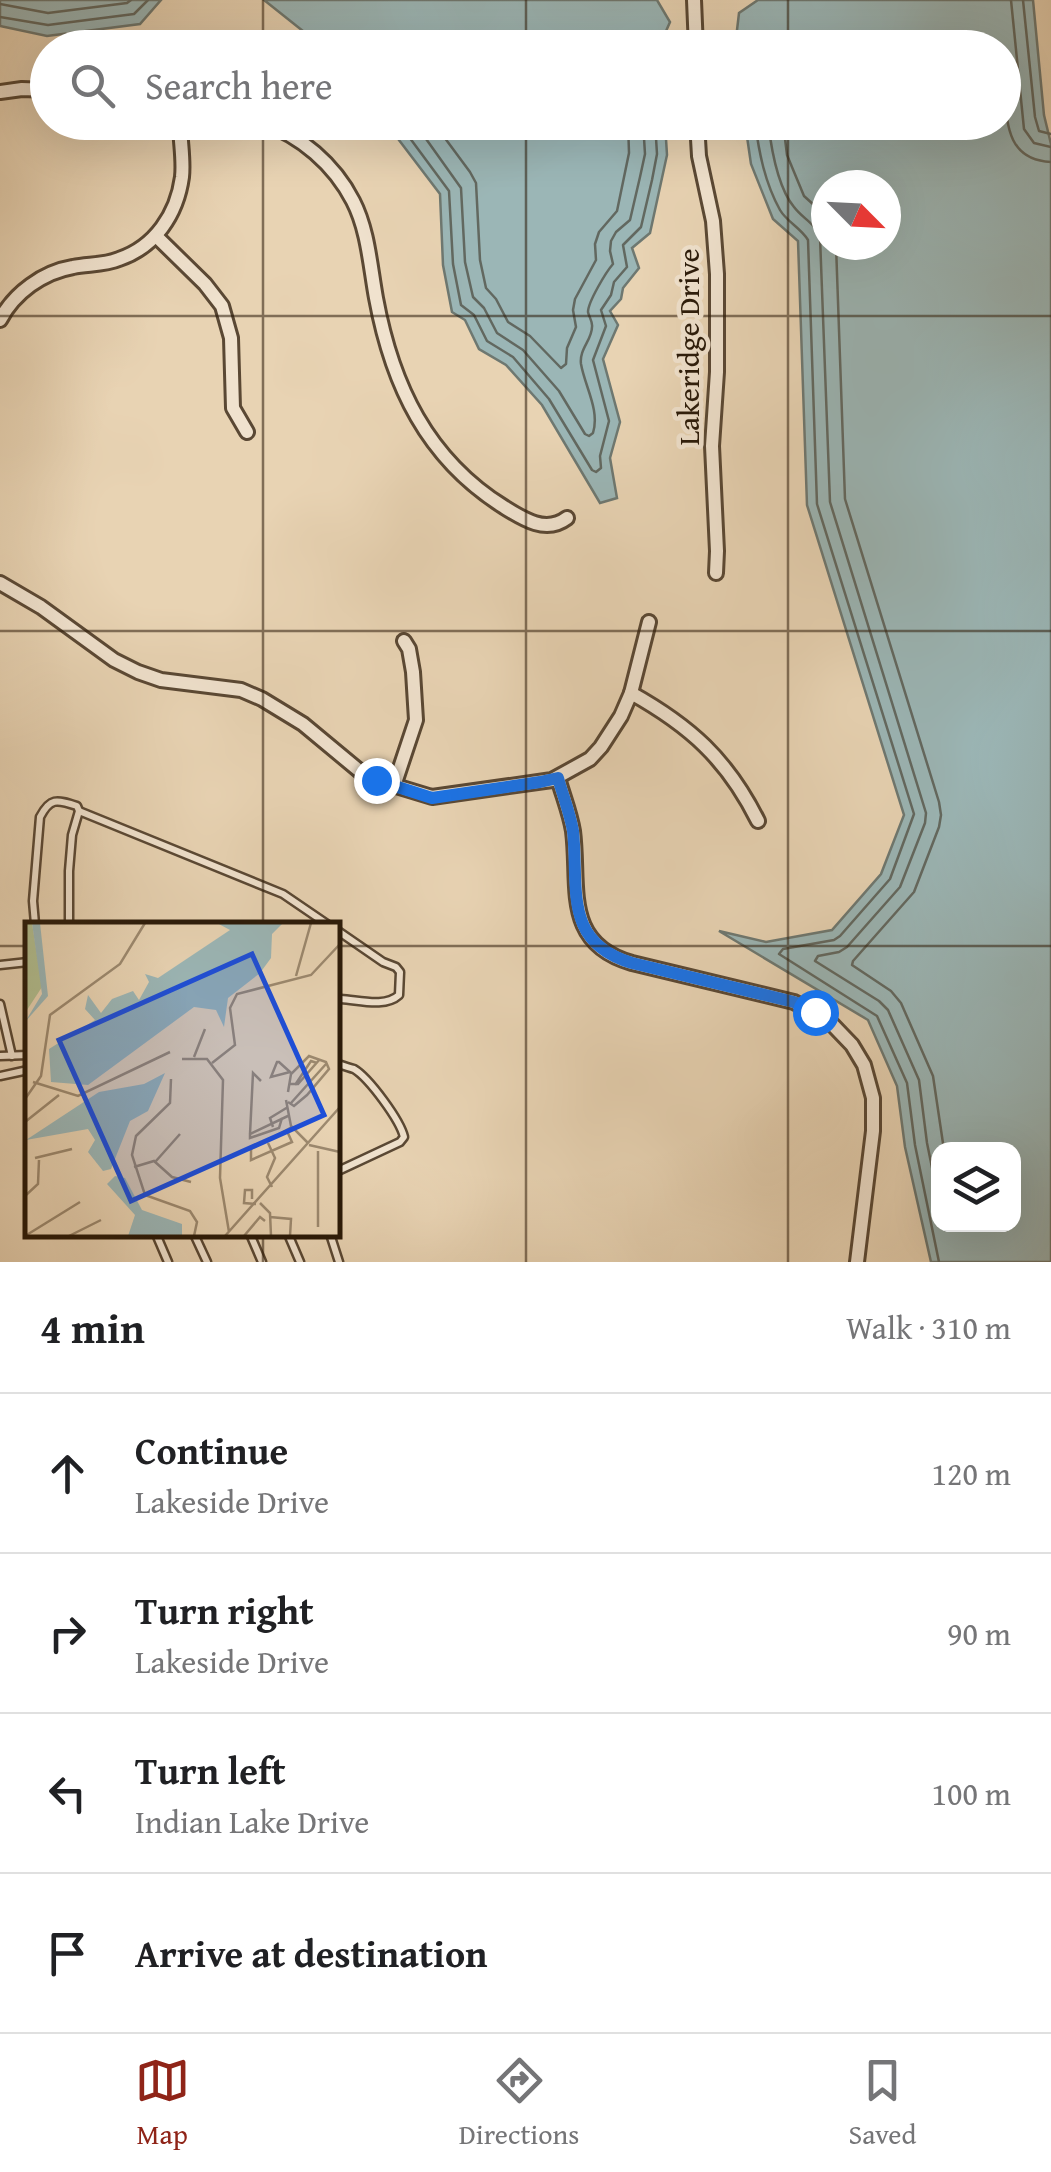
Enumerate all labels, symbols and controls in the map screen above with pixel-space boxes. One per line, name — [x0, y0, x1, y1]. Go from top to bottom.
search box — [30, 30, 1021, 140]
text: Search here — [145, 57, 333, 113]
icon: search — [65, 58, 120, 113]
north arrow — [811, 170, 901, 260]
street label: Lakeridge Drive — [666, 248, 710, 446]
route end — [354, 758, 400, 804]
inset map — [25, 922, 340, 1237]
route start — [793, 990, 839, 1036]
map controls — [931, 1142, 1021, 1232]
button: layers — [931, 1142, 1021, 1232]
text: 4 min — [40, 1297, 145, 1358]
text: Walk · 310 m — [846, 1304, 1011, 1351]
text: Continue — [135, 1422, 288, 1478]
icon: ahead — [40, 1446, 95, 1501]
text: 120 m — [932, 1450, 1011, 1497]
text: Lakeside Drive — [135, 1478, 329, 1525]
text: Turn right — [135, 1582, 314, 1638]
icon: right — [40, 1606, 95, 1661]
text: 90 m — [947, 1610, 1011, 1657]
text: Lakeside Drive — [135, 1638, 329, 1685]
text: Turn left — [135, 1742, 286, 1798]
icon: left — [40, 1766, 95, 1821]
text: 100 m — [932, 1770, 1011, 1817]
text: Indian Lake Drive — [135, 1798, 369, 1845]
text: Arrive at destination — [135, 1925, 488, 1981]
icon: arrive — [40, 1926, 95, 1981]
tab: Map — [135, 2053, 190, 2154]
tab: Directions — [459, 2053, 579, 2154]
tab: Saved — [849, 2053, 916, 2154]

